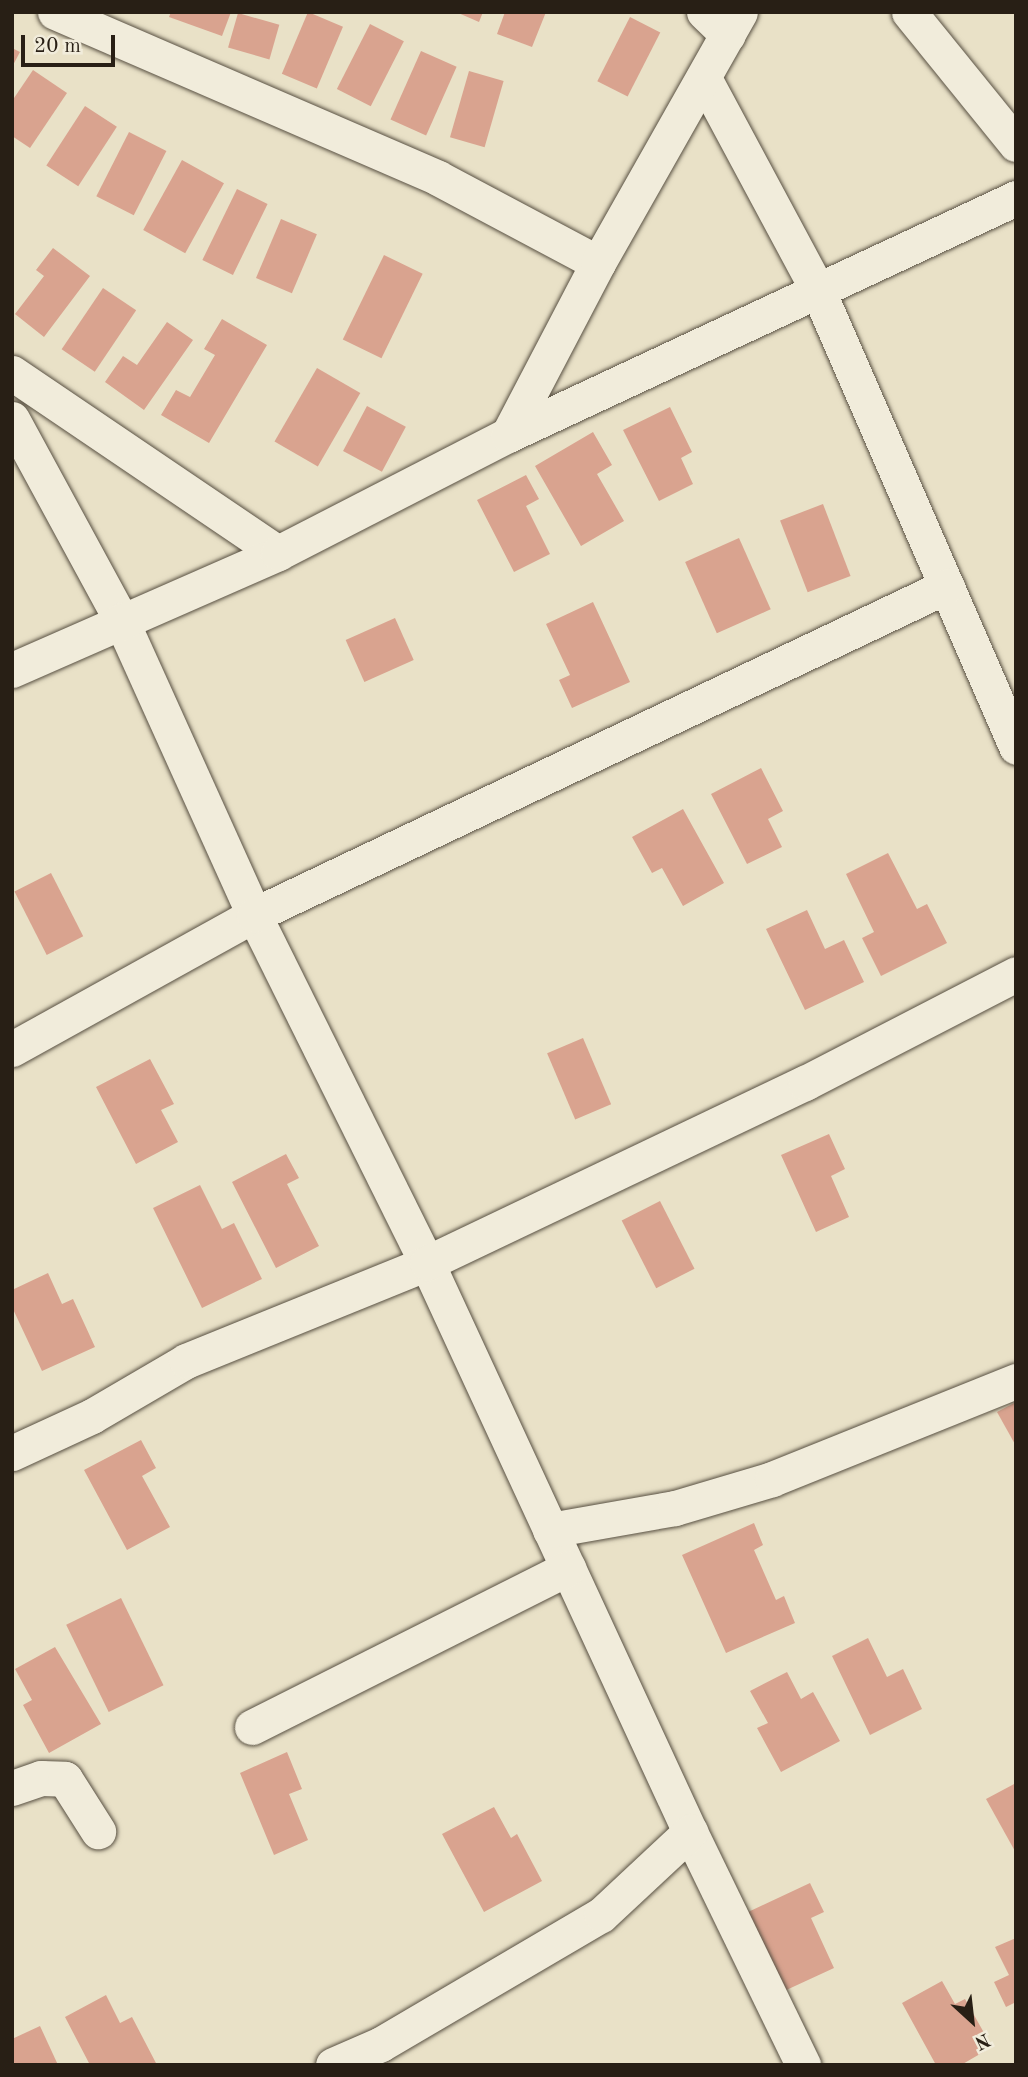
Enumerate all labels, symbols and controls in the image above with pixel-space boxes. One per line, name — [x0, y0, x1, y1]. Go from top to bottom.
scale bar — [24, 21, 119, 65]
text: 20 m — [34, 36, 81, 57]
north arrow — [937, 1986, 1007, 2056]
text: N — [971, 2028, 993, 2052]

